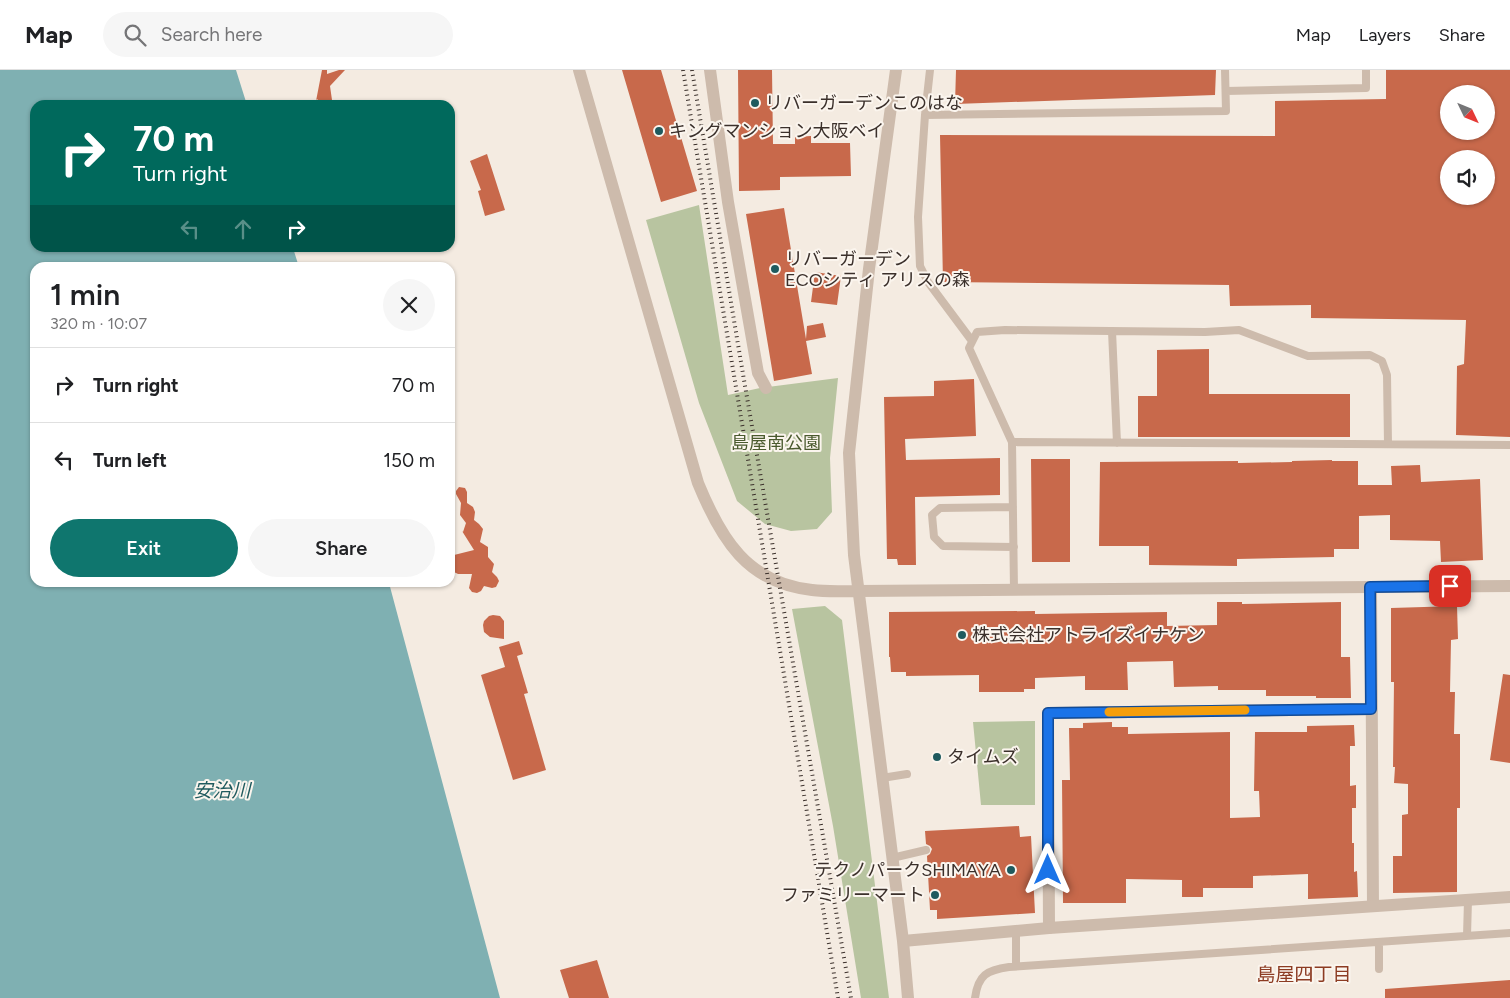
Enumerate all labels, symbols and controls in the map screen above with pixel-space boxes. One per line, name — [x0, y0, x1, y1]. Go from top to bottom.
search box — [103, 12, 453, 57]
text: Map — [25, 20, 73, 49]
icon: search — [121, 21, 149, 49]
text: Search here — [161, 23, 262, 46]
text: Map — [1296, 24, 1331, 46]
text: Layers — [1359, 24, 1411, 46]
text: Share — [1439, 24, 1485, 46]
north arrow — [1440, 85, 1495, 140]
map controls — [1440, 85, 1495, 205]
place label: リバーガーデンこのはな — [765, 92, 963, 114]
marker: リバーガーデンこのはな — [749, 97, 761, 109]
text: 70 m — [133, 118, 214, 160]
icon: right — [50, 120, 115, 185]
place label: キングマンション大阪ベイ — [669, 120, 884, 142]
marker: キングマンション大阪ベイ — [653, 125, 665, 137]
button: sound — [1440, 150, 1495, 205]
text: Turn right — [133, 160, 228, 187]
icon: left — [176, 215, 204, 243]
icon: ahead — [229, 215, 257, 243]
icon: right — [282, 215, 310, 243]
place label: リバーガーデン ECOシティ アリスの森 — [785, 248, 970, 291]
marker: リバーガーデン ECOシティ アリスの森 — [769, 263, 781, 275]
text: 1 min — [50, 276, 120, 313]
button: close — [383, 279, 435, 331]
text: 320 m · 10:07 — [50, 314, 147, 333]
icon: right — [50, 371, 78, 399]
text: Turn right — [93, 374, 179, 397]
text: 70 m — [392, 374, 435, 397]
park label: 島屋南公園 — [731, 432, 821, 454]
icon: left — [50, 446, 78, 474]
text: Turn left — [93, 449, 167, 472]
text: 150 m — [383, 449, 435, 472]
button: Exit — [50, 519, 238, 577]
button: Share — [248, 519, 435, 577]
pin — [1429, 565, 1471, 607]
icon: arrive — [1436, 572, 1464, 600]
place label: 株式会社アトライズイナケン — [972, 624, 1205, 646]
marker: 株式会社アトライズイナケン — [956, 629, 968, 641]
place label: タイムズ — [947, 746, 1019, 768]
marker: タイムズ — [931, 751, 943, 763]
water label: 安治川 — [193, 779, 252, 802]
position arrow — [1021, 843, 1073, 895]
place label: テクノパークSHIMAYA — [814, 859, 1001, 881]
marker: テクノパークSHIMAYA — [1005, 864, 1017, 876]
place label: ファミリーマート — [781, 884, 925, 906]
marker: ファミリーマート — [929, 889, 941, 901]
district label: 島屋四丁目 — [1256, 963, 1352, 986]

